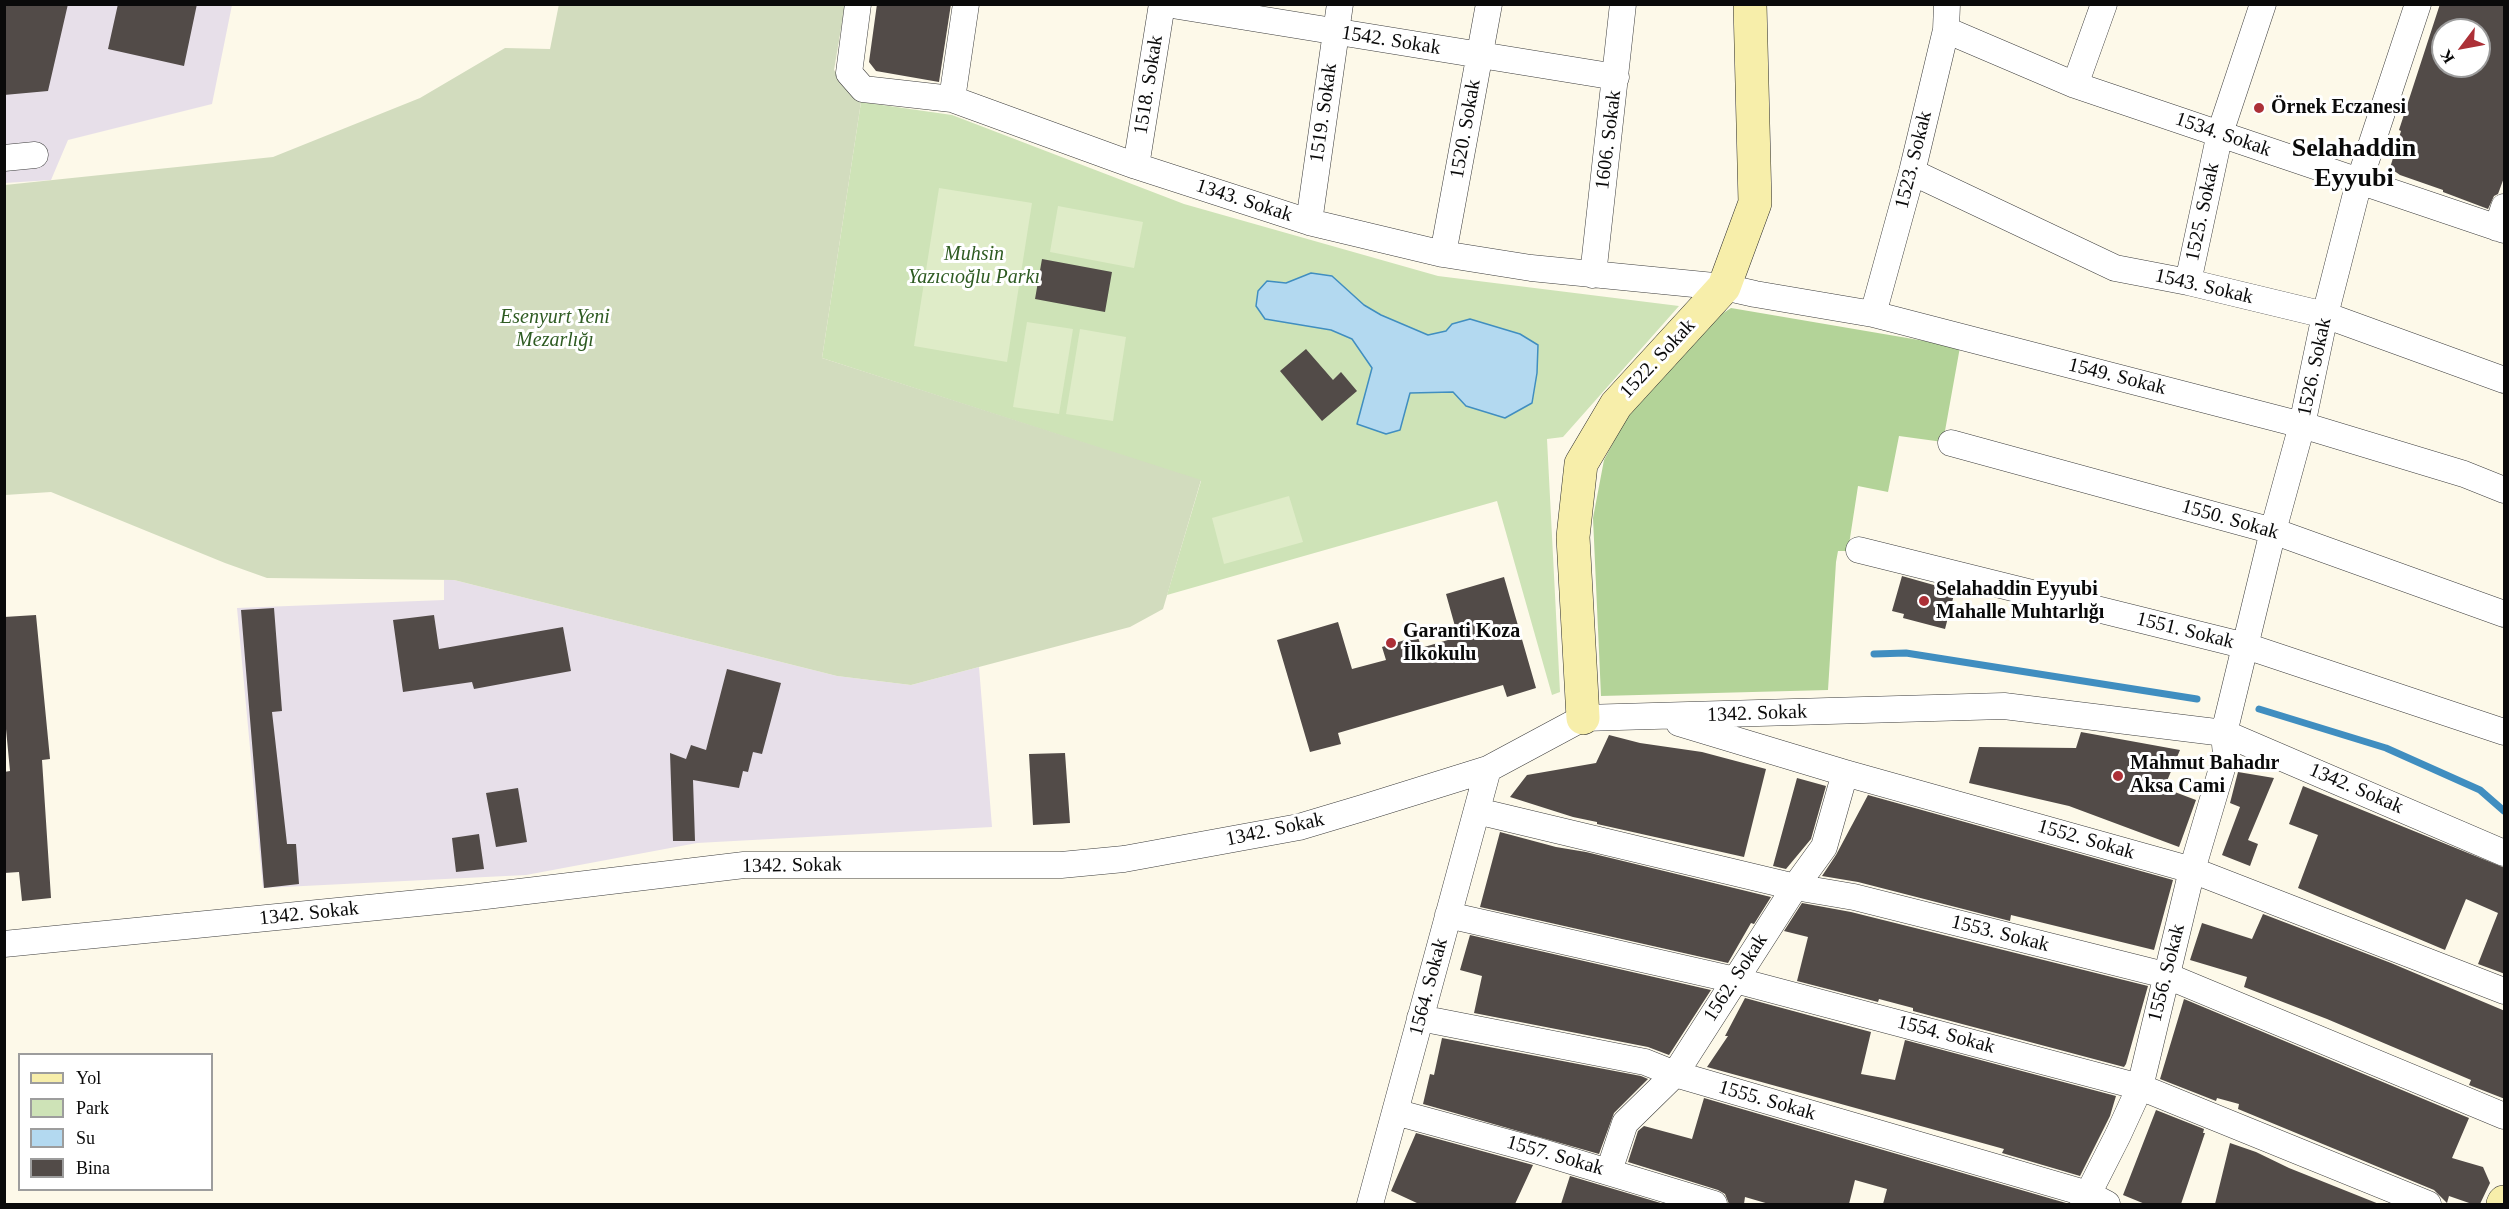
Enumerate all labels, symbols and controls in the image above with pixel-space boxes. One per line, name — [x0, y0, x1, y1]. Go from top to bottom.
north arrow — [2431, 18, 2491, 78]
street label: 1542. Sokak — [1340, 21, 1442, 61]
street label: 1518. Sokak — [1129, 34, 1169, 136]
text: K — [2437, 47, 2458, 67]
street label: 1519. Sokak — [1305, 62, 1343, 164]
street label: 1520. Sokak — [1445, 78, 1487, 180]
street label: 1606. Sokak — [1591, 89, 1627, 191]
place label: Örnek Eczanesi — [2271, 96, 2406, 120]
marker: Örnek Eczanesi — [2252, 101, 2266, 115]
street label: 1534. Sokak — [2172, 107, 2274, 163]
street label: 1523. Sokak — [1890, 109, 1938, 211]
district label: Selahaddin Eyyubi — [2292, 133, 2416, 194]
street label: 1525. Sokak — [2181, 161, 2225, 263]
street label: 1343. Sokak — [1193, 174, 1295, 228]
park label: Muhsin Yazıcıoğlu Parkı — [908, 243, 1040, 290]
street label: 1543. Sokak — [2153, 264, 2255, 310]
park label: Esenyurt Yeni Mezarlığı — [500, 306, 610, 353]
street label: 1522. Sokak — [1615, 314, 1701, 404]
street label: 1526. Sokak — [2293, 316, 2337, 418]
street label: 1549. Sokak — [2066, 353, 2168, 401]
street label: 1550. Sokak — [2179, 495, 2281, 545]
place label: Selahaddin Eyyubi Mahalle Muhtarlığı — [1936, 578, 2104, 625]
marker: Selahaddin Eyyubi Mahalle Muhtarlığı — [1917, 594, 1931, 608]
street label: 1551. Sokak — [2134, 607, 2236, 655]
place label: Garanti Koza İlkokulu — [1403, 620, 1520, 667]
marker: Garanti Koza İlkokulu — [1384, 636, 1398, 650]
street label: 1342. Sokak — [1707, 700, 1807, 728]
place label: Mahmut Bahadır Aksa Cami — [2130, 752, 2279, 799]
street label: 1342. Sokak — [2305, 758, 2407, 820]
marker: Mahmut Bahadır Aksa Cami — [2111, 769, 2125, 783]
street label: 1342. Sokak — [1224, 808, 1326, 852]
street label: 1552. Sokak — [2035, 815, 2137, 865]
street label: 1342. Sokak — [742, 853, 842, 879]
street label: 1342. Sokak — [258, 897, 360, 931]
street label: 1553. Sokak — [1949, 910, 2051, 958]
street label: 1556. Sokak — [2143, 922, 2191, 1024]
street label: 1562. Sokak — [1699, 930, 1773, 1026]
street label: 1564. Sokak — [1404, 936, 1454, 1038]
street label: 1554. Sokak — [1895, 1010, 1997, 1060]
legend — [18, 1053, 213, 1191]
text: Yol — [76, 1068, 101, 1088]
street label: 1555. Sokak — [1716, 1076, 1818, 1126]
text: Park — [76, 1098, 109, 1118]
text: Su — [76, 1128, 95, 1148]
street label: 1557. Sokak — [1504, 1131, 1606, 1181]
text: Bina — [76, 1158, 110, 1178]

